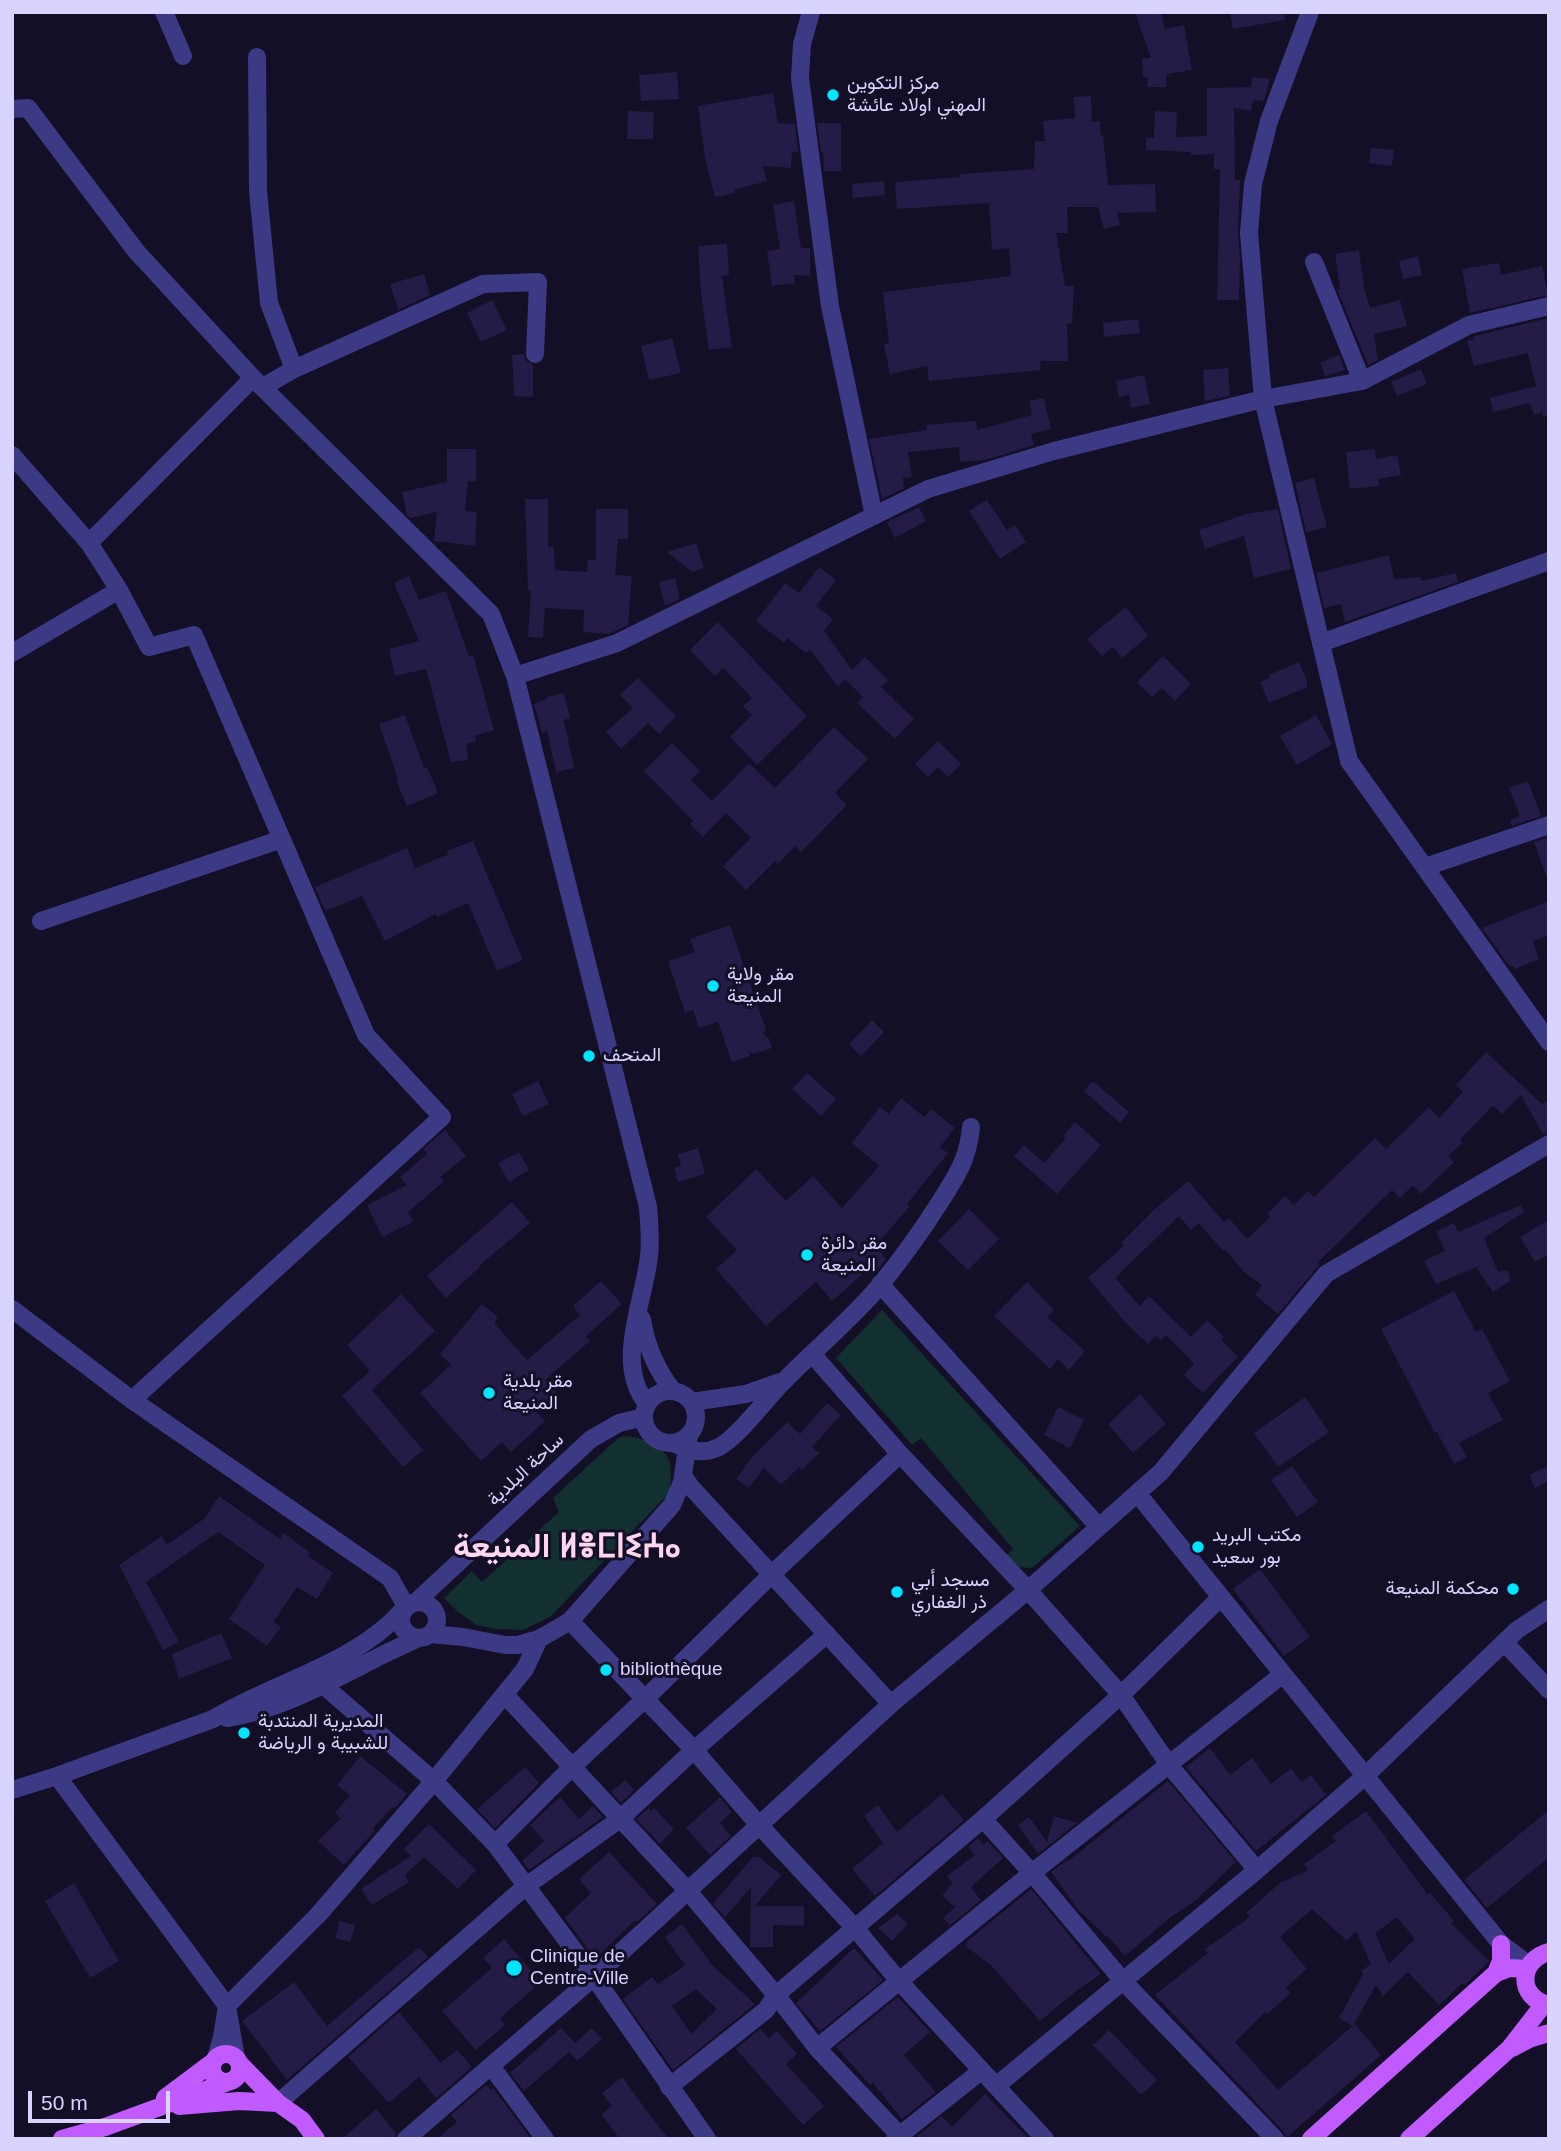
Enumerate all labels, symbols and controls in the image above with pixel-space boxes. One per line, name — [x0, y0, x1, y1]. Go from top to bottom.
place label: مركز التكوين المهني اولاد عائشة — [847, 73, 986, 117]
marker: مركز التكوين المهني اولاد عائشة — [825, 87, 841, 103]
place label: مقر ولاية المنيعة — [727, 964, 794, 1008]
marker: مقر ولاية المنيعة — [705, 978, 721, 994]
place label: المتحف — [603, 1045, 661, 1067]
marker: المتحف — [581, 1048, 597, 1064]
place label: مقر دائرة المنيعة — [821, 1233, 887, 1277]
marker: مقر دائرة المنيعة — [799, 1247, 815, 1263]
place label: مقر بلدية المنيعة — [503, 1371, 573, 1415]
marker: مقر بلدية المنيعة — [481, 1385, 497, 1401]
street label: ساحة البلدية — [483, 1429, 569, 1511]
place label: مكتب البريد بور سعيد — [1212, 1525, 1301, 1569]
district label: المنيعة ⵍⴻⵎⵏⵉⵄⴰ — [453, 1528, 681, 1568]
marker: مكتب البريد بور سعيد — [1190, 1539, 1206, 1555]
place label: مسجد أبي ذر الغفاري — [911, 1570, 990, 1614]
place label: محكمة المنيعة — [1385, 1578, 1499, 1600]
marker: محكمة المنيعة — [1505, 1581, 1521, 1597]
marker: مسجد أبي ذر الغفاري — [889, 1584, 905, 1600]
place label: bibliothèque — [620, 1659, 722, 1681]
marker: bibliothèque — [598, 1662, 614, 1678]
place label: المديرية المنتدبة للشبيبة و الرياضة — [258, 1711, 388, 1755]
marker: المديرية المنتدبة للشبيبة و الرياضة — [236, 1725, 252, 1741]
place label: Clinique de Centre-Ville — [530, 1946, 629, 1990]
marker: Clinique de Centre-Ville — [504, 1958, 524, 1978]
scale bar — [32, 2078, 173, 2122]
text: 50 m — [41, 2091, 88, 2114]

